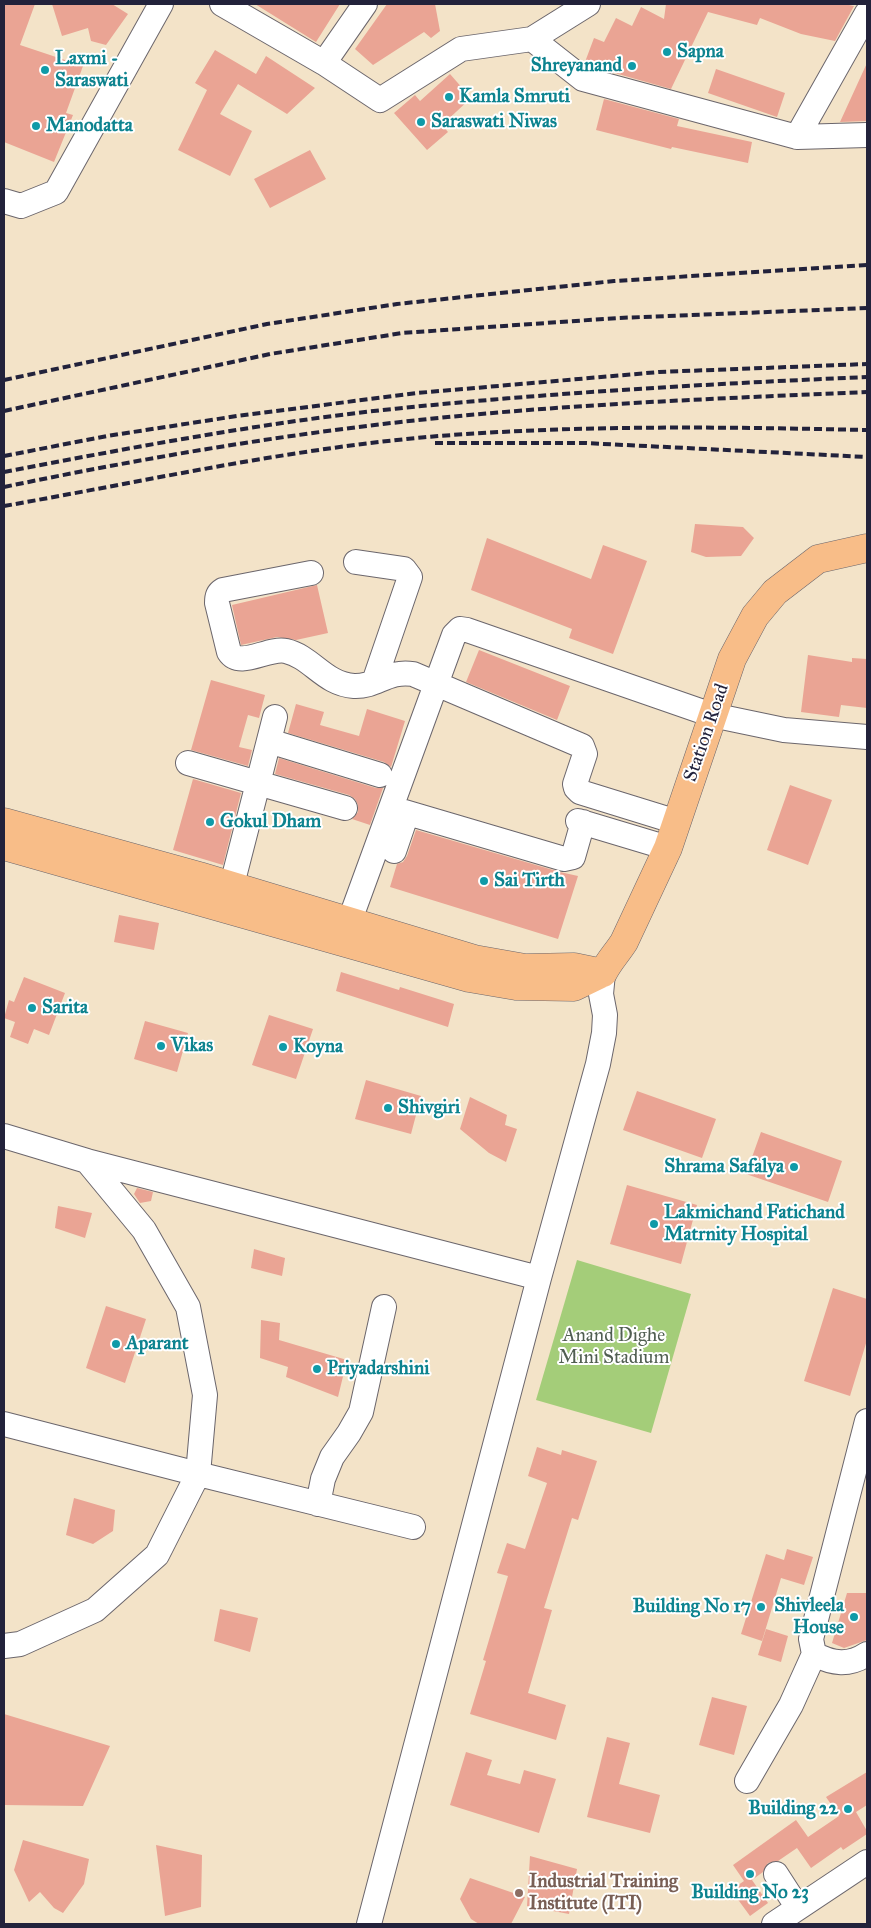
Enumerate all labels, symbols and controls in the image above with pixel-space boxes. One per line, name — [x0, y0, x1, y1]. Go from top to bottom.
place label: Sapna — [677, 41, 724, 63]
marker: Sapna — [661, 46, 673, 58]
place label: Laxmi - Saraswati — [55, 48, 128, 92]
place label: Shreyanand — [531, 55, 622, 77]
marker: Shreyanand — [626, 60, 638, 72]
marker: Laxmi - Saraswati — [39, 64, 51, 76]
place label: Kamla Smruti — [459, 86, 570, 108]
marker: Kamla Smruti — [443, 91, 455, 103]
place label: Saraswati Niwas — [431, 111, 557, 133]
place label: Manodatta — [46, 115, 133, 137]
marker: Saraswati Niwas — [415, 116, 427, 128]
marker: Manodatta — [30, 120, 42, 132]
street label: Station Road — [680, 681, 734, 785]
place label: Gokul Dham — [220, 811, 321, 833]
marker: Gokul Dham — [204, 816, 216, 828]
place label: Sai Tirth — [494, 870, 565, 892]
marker: Sai Tirth — [478, 875, 490, 887]
place label: Sarita — [42, 997, 88, 1019]
marker: Sarita — [26, 1002, 38, 1014]
place label: Vikas — [171, 1035, 213, 1057]
place label: Koyna — [293, 1036, 343, 1058]
marker: Vikas — [155, 1040, 167, 1052]
marker: Koyna — [277, 1041, 289, 1053]
place label: Shivgiri — [398, 1097, 460, 1119]
marker: Shivgiri — [382, 1102, 394, 1114]
place label: Shrama Safalya — [664, 1156, 784, 1178]
marker: Shrama Safalya — [788, 1161, 800, 1173]
place label: Lakmichand Fatichand Matrnity Hospital — [664, 1202, 845, 1246]
marker: Lakmichand Fatichand Matrnity Hospital — [648, 1218, 660, 1230]
park label: Anand Dighe Mini Stadium — [559, 1325, 669, 1369]
place label: Aparant — [126, 1333, 188, 1355]
marker: Aparant — [110, 1338, 122, 1350]
place label: Priyadarshini — [327, 1358, 430, 1380]
marker: Priyadarshini — [311, 1363, 323, 1375]
place label: Shivleela House — [774, 1595, 844, 1639]
place label: Building No 17 — [633, 1596, 751, 1618]
marker: Building No 17 — [755, 1601, 767, 1613]
marker: Shivleela House — [848, 1611, 860, 1623]
place label: Building 22 — [748, 1798, 838, 1820]
marker: Building 22 — [842, 1803, 854, 1815]
marker: Building No 23 — [744, 1868, 756, 1880]
place label: Industrial Training Institute (ITI) — [529, 1871, 678, 1915]
place label: Building No 23 — [691, 1882, 809, 1904]
marker: Industrial Training Institute (ITI) — [513, 1887, 525, 1899]

